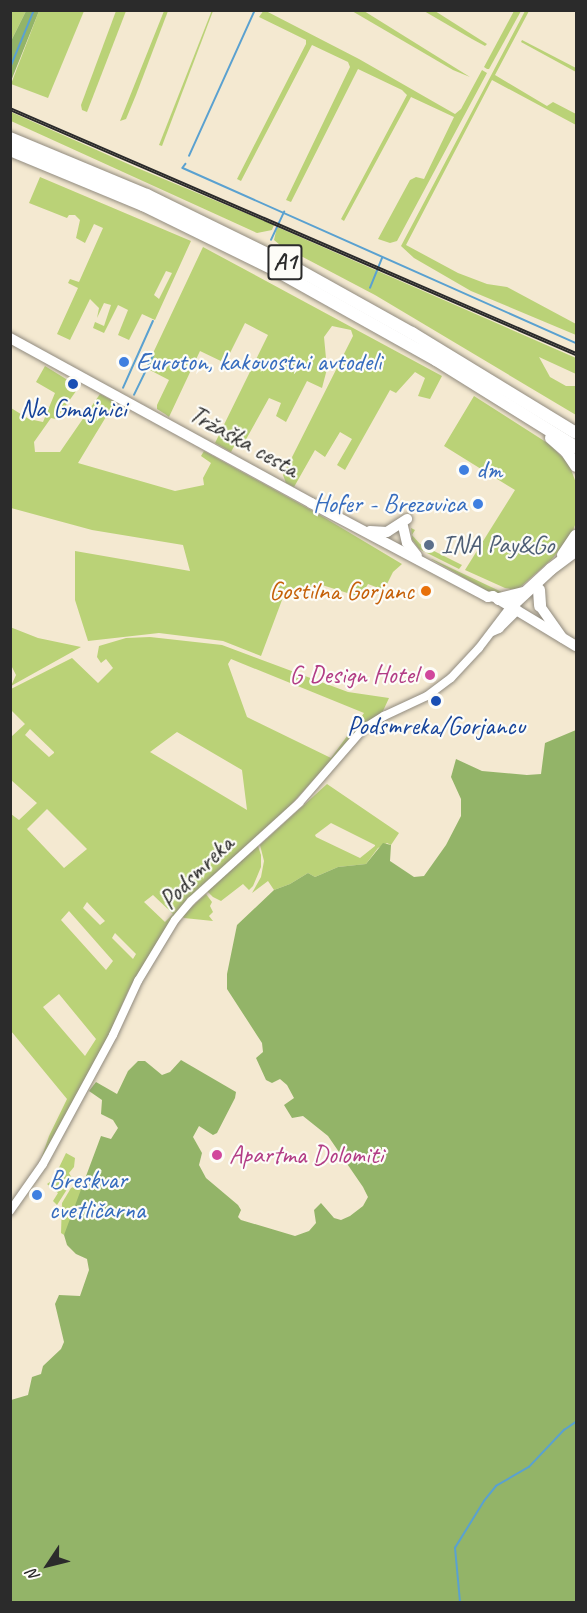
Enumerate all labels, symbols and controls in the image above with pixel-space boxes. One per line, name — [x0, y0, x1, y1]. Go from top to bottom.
road number: A1 — [267, 241, 303, 283]
place label: Euroton, kakovostni avtodeli — [136, 346, 382, 378]
marker: Euroton, kakovostni avtodeli — [117, 355, 131, 369]
marker: Na Gmajnici — [66, 377, 80, 391]
place label: Na Gmajnici — [19, 393, 127, 425]
street label: Tržaška cesta — [184, 398, 304, 484]
place label: dm — [476, 454, 502, 486]
marker: dm — [457, 463, 471, 477]
place label: Hofer - Brezovica — [313, 488, 466, 520]
marker: Hofer - Brezovica — [471, 497, 485, 511]
place label: INA Pay&Go — [441, 529, 554, 561]
marker: INA Pay&Go — [422, 538, 436, 552]
place label: Gostilna Gorjanc — [269, 575, 414, 607]
marker: Gostilna Gorjanc — [419, 584, 433, 598]
place label: G Design Hotel — [289, 659, 418, 691]
marker: G Design Hotel — [423, 668, 437, 682]
marker: Podsmreka/Gorjancu — [429, 694, 443, 708]
place label: Podsmreka/Gorjancu — [347, 710, 525, 742]
street label: Podsmreka — [152, 828, 240, 916]
place label: Apartma Dolomiti — [229, 1139, 385, 1171]
marker: Apartma Dolomiti — [210, 1148, 224, 1162]
place label: Breskvar cvetličarna — [49, 1164, 145, 1226]
marker: Breskvar cvetličarna — [30, 1188, 44, 1202]
north arrow — [18, 1535, 78, 1595]
text: N — [22, 1566, 44, 1585]

